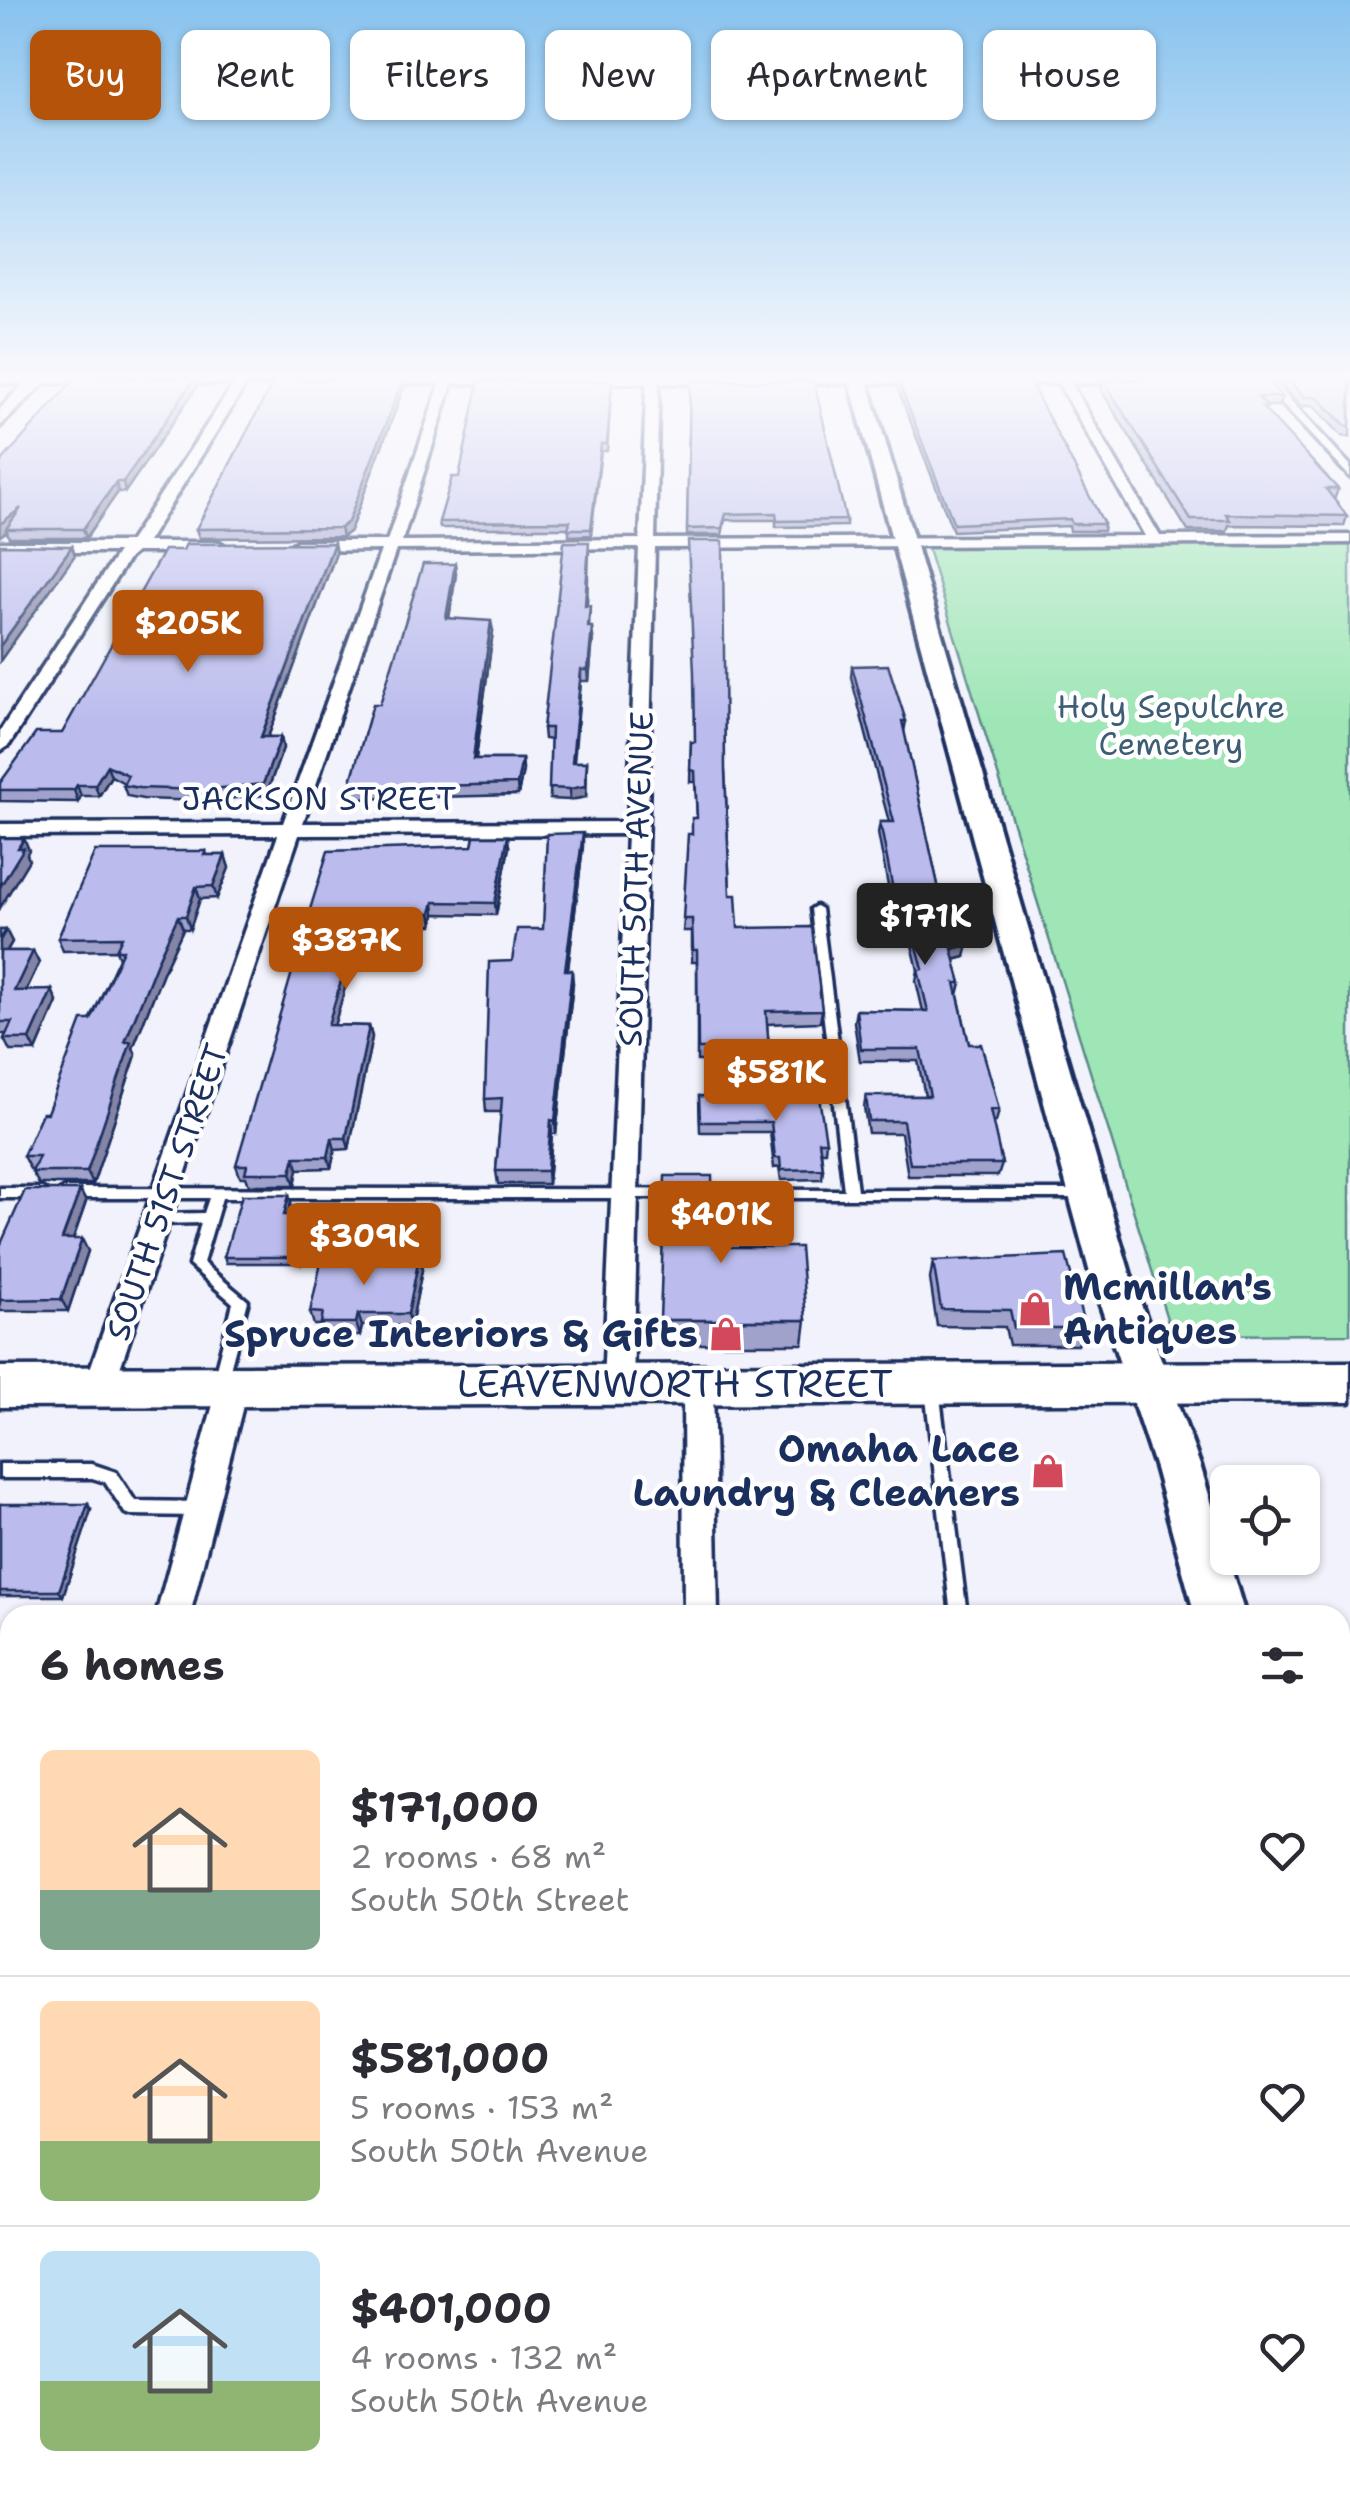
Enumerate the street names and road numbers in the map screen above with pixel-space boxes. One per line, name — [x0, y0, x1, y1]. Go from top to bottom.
street label: SOUTH 50TH AVENUE — [608, 710, 663, 1048]
street label: JACKSON STREET — [182, 777, 457, 820]
street label: SOUTH 51ST STREET — [96, 1038, 238, 1346]
street label: LEAVENWORTH STREET — [457, 1358, 893, 1409]

